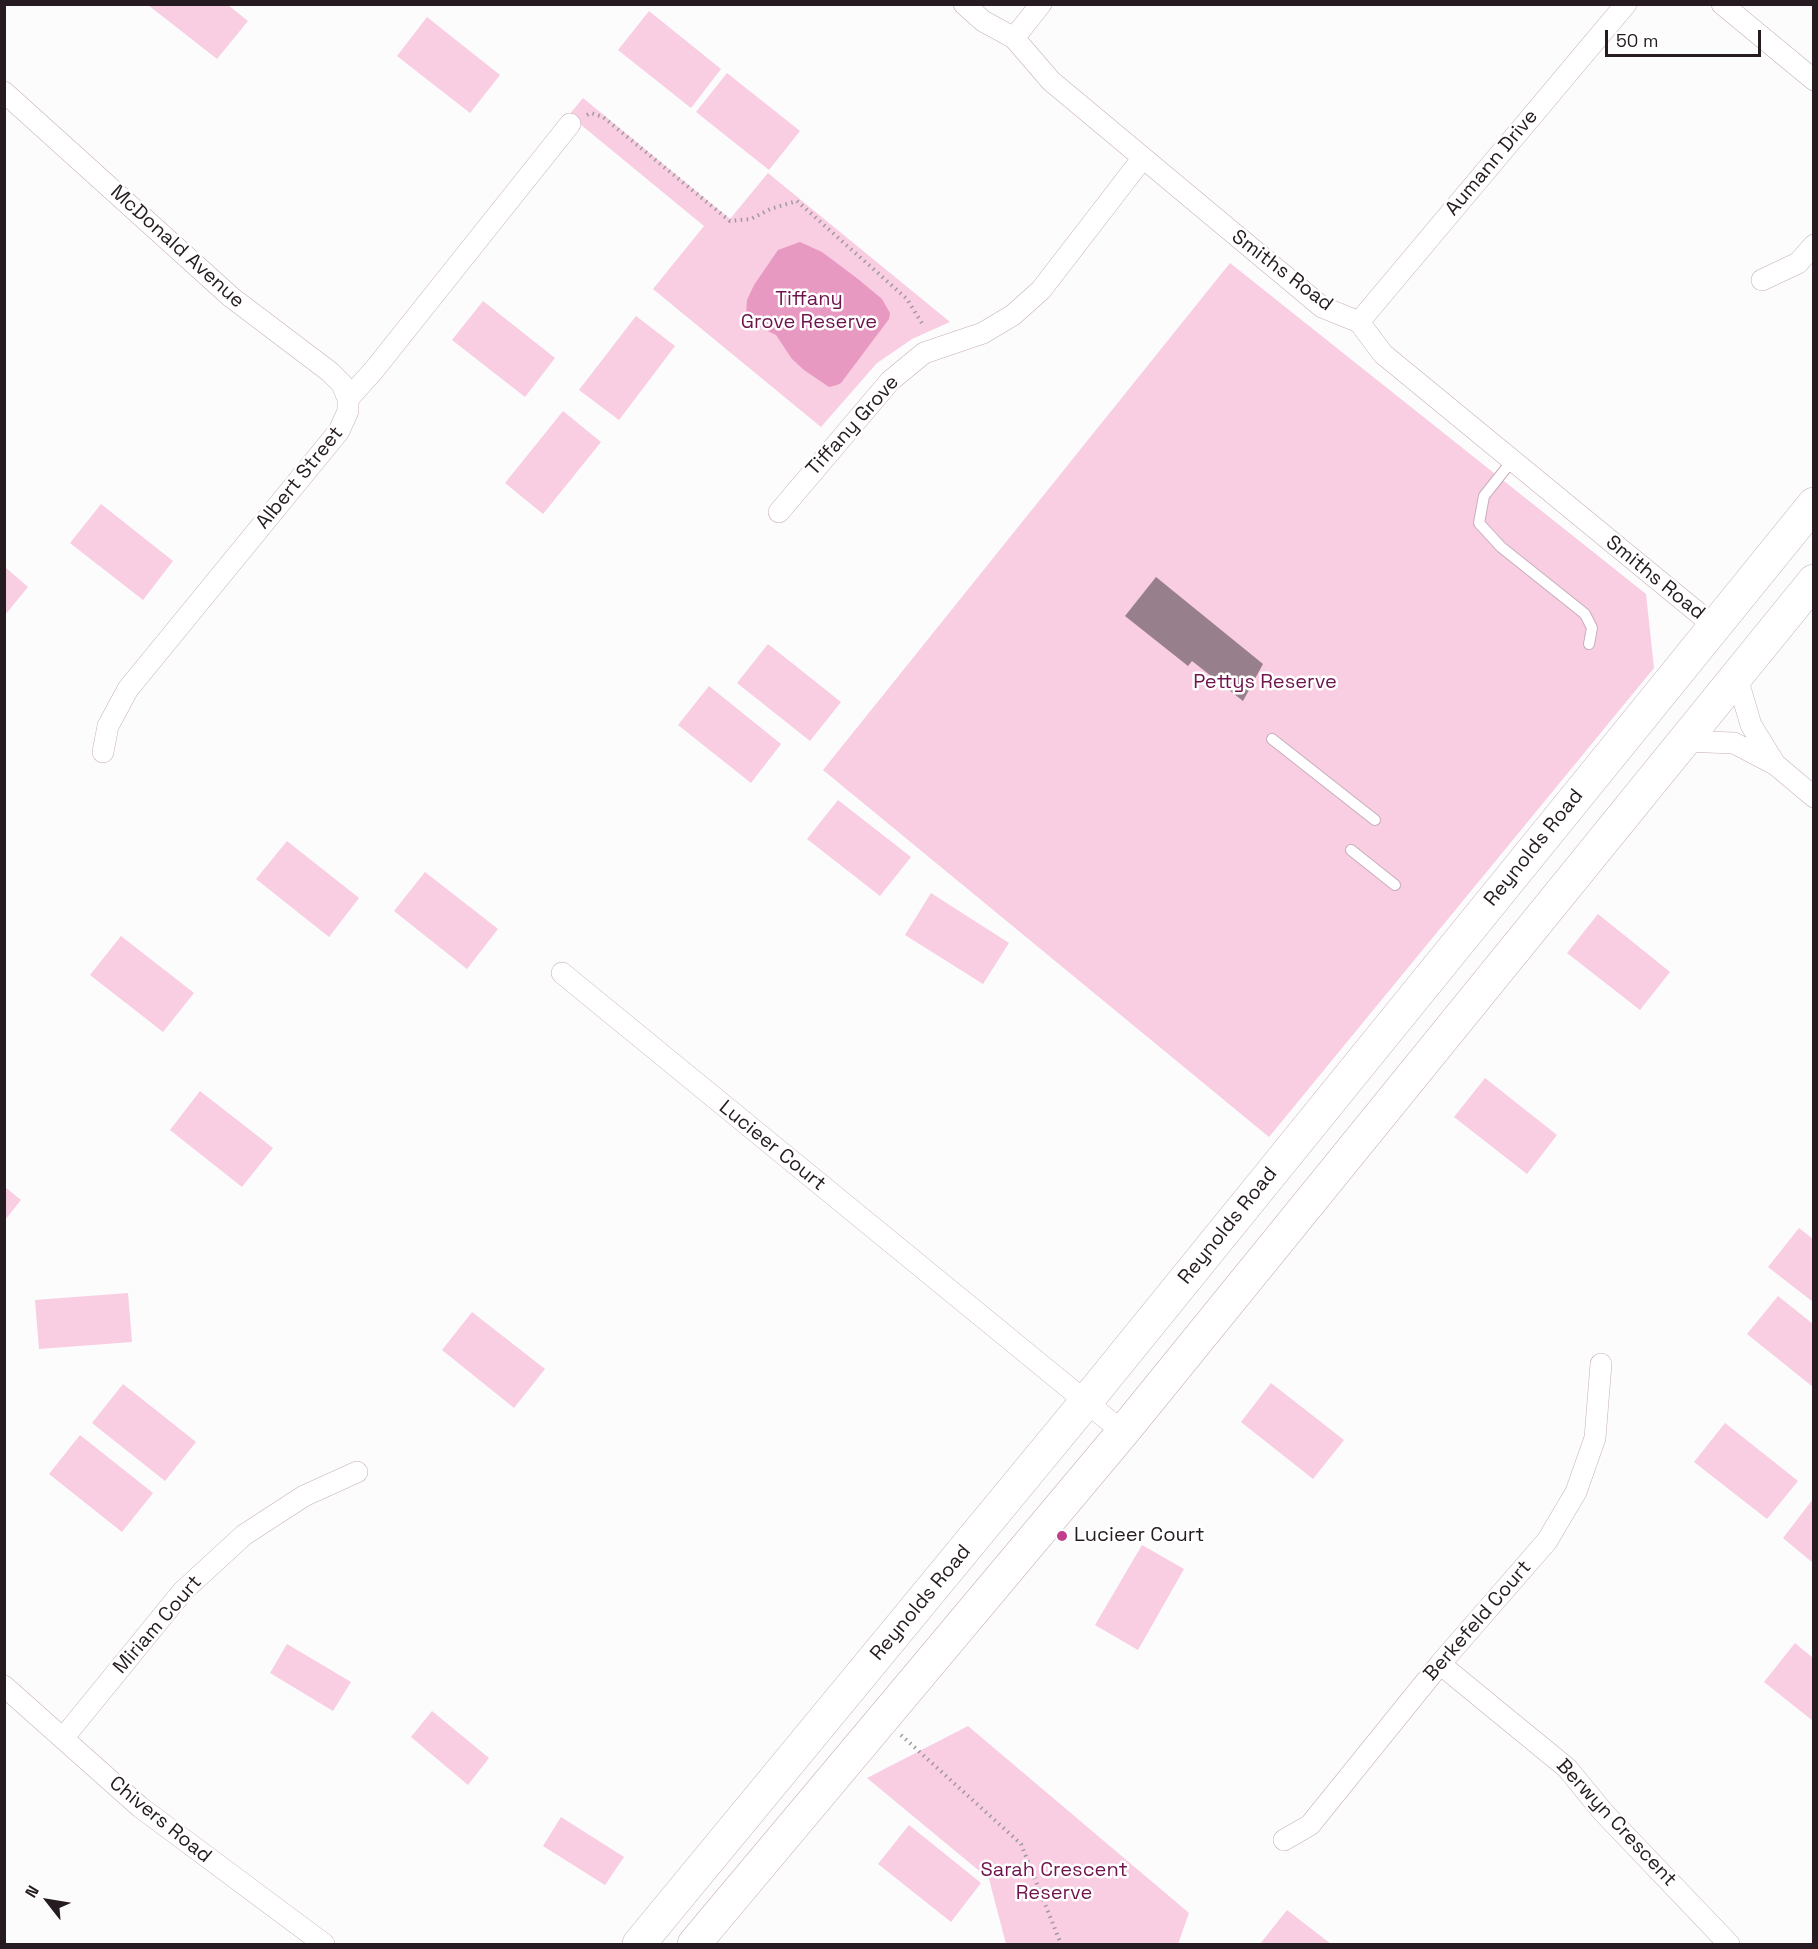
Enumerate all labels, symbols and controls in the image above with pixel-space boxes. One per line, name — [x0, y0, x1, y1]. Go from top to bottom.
scale bar — [1608, 18, 1764, 56]
text: 50 m — [1616, 29, 1658, 52]
street label: Aumann Drive — [1441, 105, 1543, 221]
street label: McDonald Avenue — [105, 180, 249, 314]
street label: Smiths Road — [1227, 225, 1337, 317]
park label: Tiffany Grove Reserve — [741, 288, 877, 335]
street label: Tiffany Grove — [802, 371, 904, 481]
street label: Albert Street — [251, 422, 349, 534]
street label: Smiths Road — [1601, 531, 1709, 625]
park label: Pettys Reserve — [1193, 671, 1337, 695]
street label: Reynolds Road — [1479, 785, 1589, 911]
street label: Lucieer Court — [714, 1096, 830, 1196]
street label: Reynolds Road — [1173, 1163, 1283, 1289]
place label: Lucieer Court — [1074, 1524, 1204, 1548]
marker: Lucieer Court — [1055, 1529, 1069, 1543]
street label: Reynolds Road — [866, 1540, 976, 1666]
street label: Berkefeld Court — [1419, 1556, 1537, 1686]
street label: Miriam Court — [109, 1571, 207, 1679]
street label: Berwyn Crescent — [1551, 1754, 1681, 1892]
street label: Chivers Road — [104, 1772, 216, 1868]
park label: Sarah Crescent Reserve — [980, 1859, 1128, 1906]
north arrow — [18, 1871, 78, 1931]
text: N — [20, 1881, 44, 1901]

